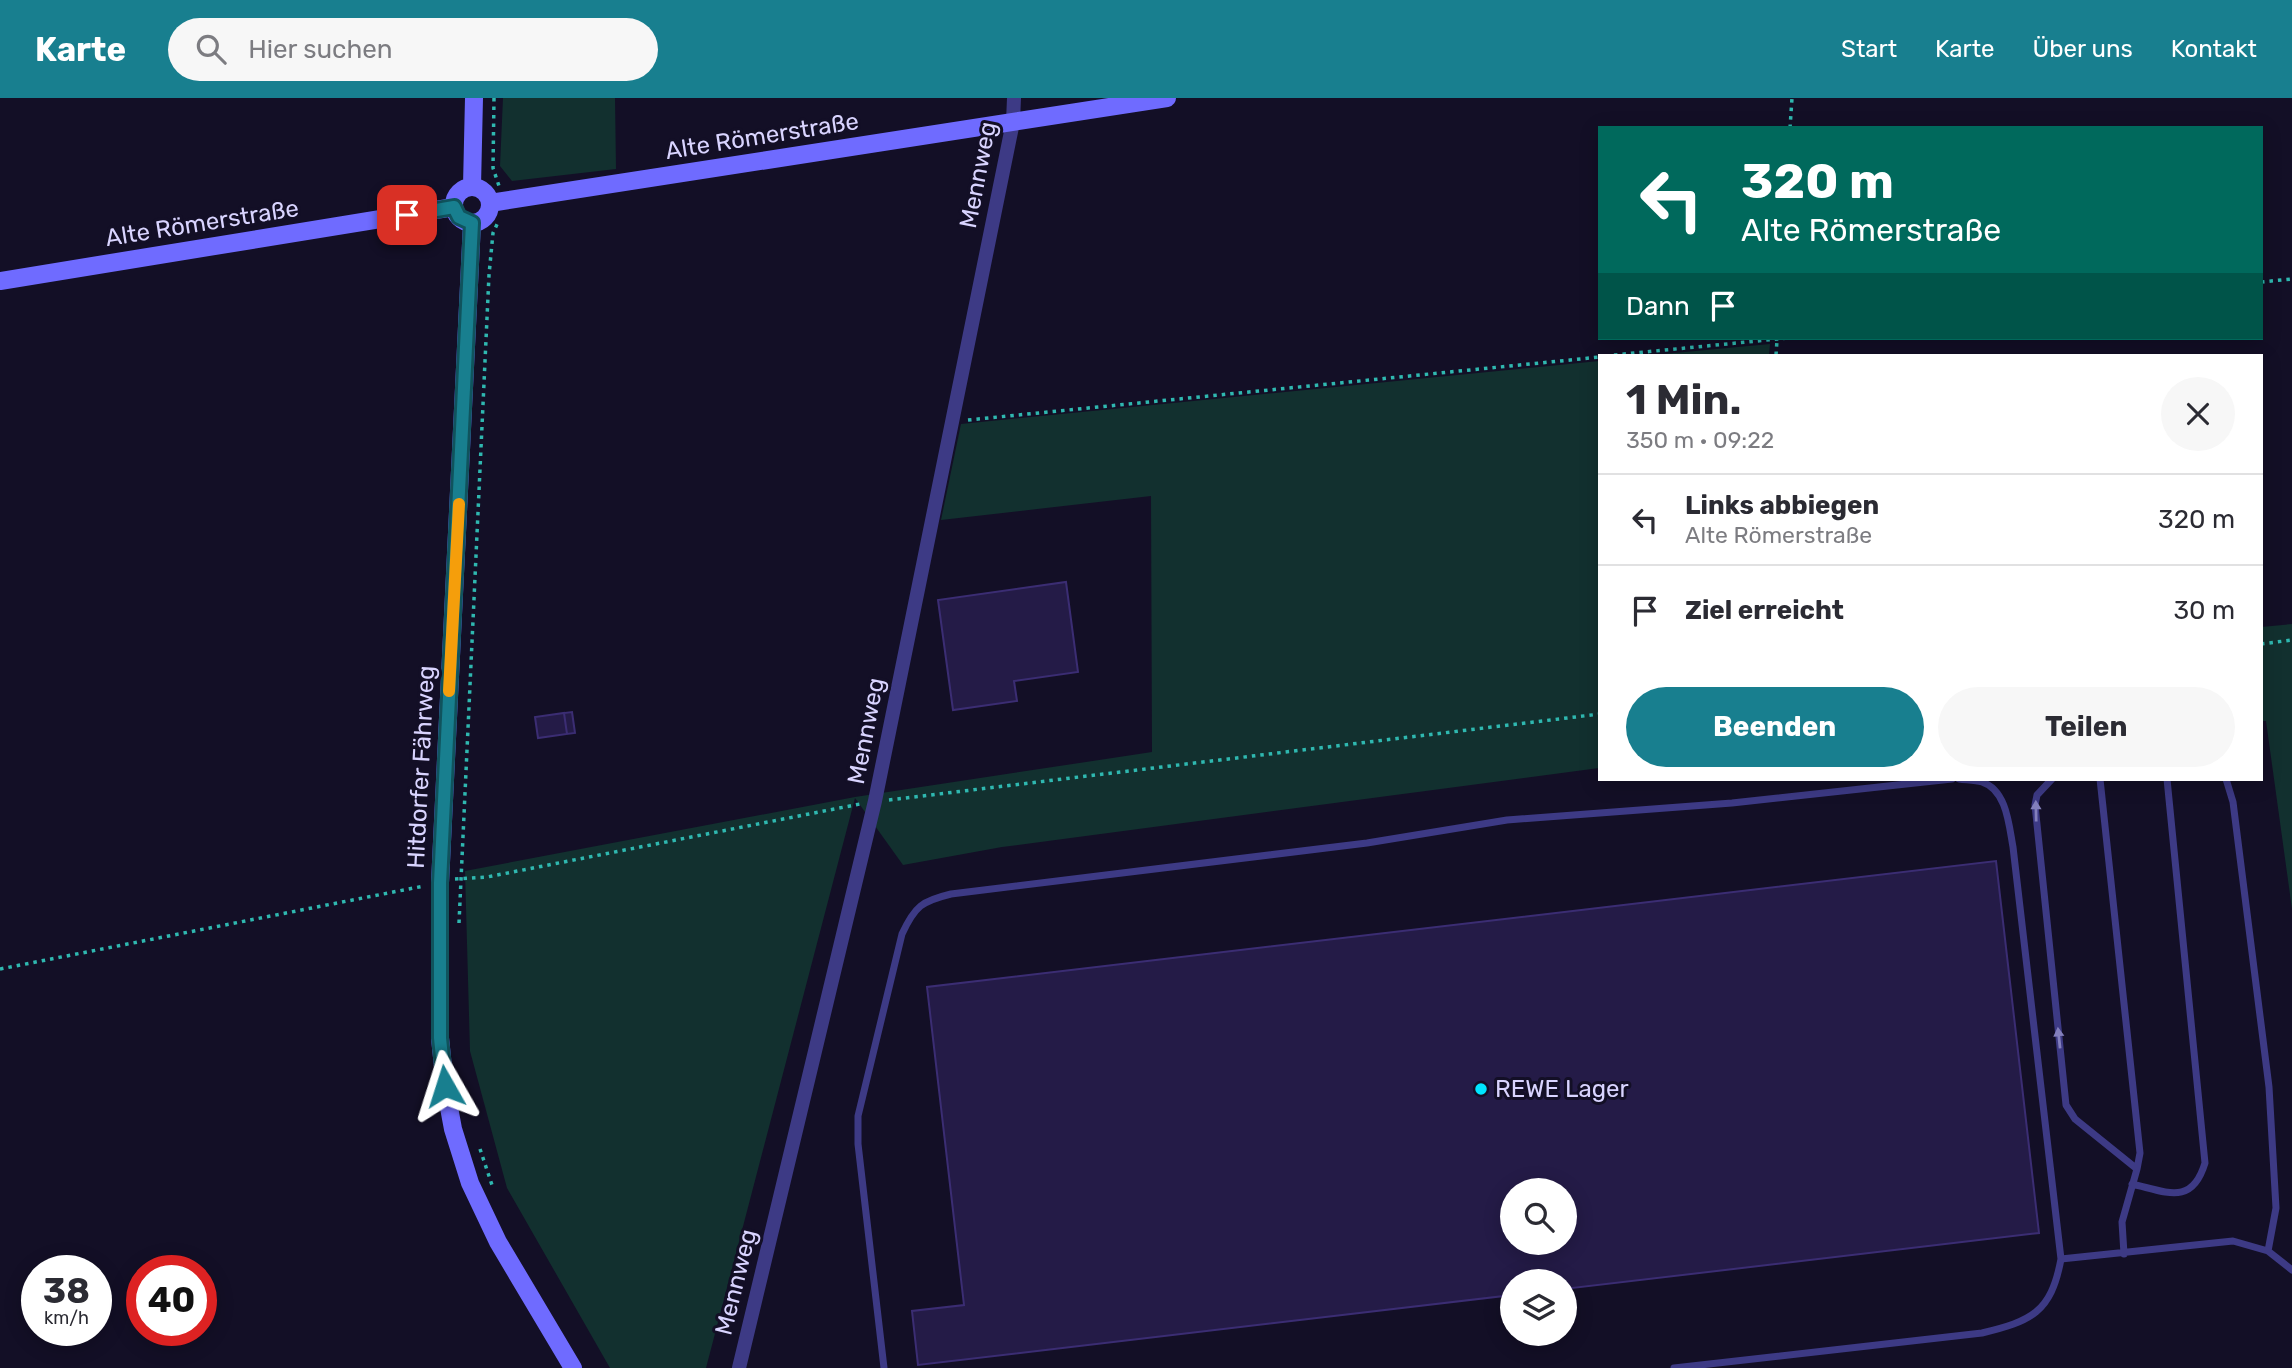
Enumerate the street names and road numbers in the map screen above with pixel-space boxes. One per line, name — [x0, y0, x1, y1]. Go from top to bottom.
street label: Alte Römerstraße — [663, 107, 861, 165]
street label: Mennweg — [954, 119, 1002, 231]
street label: Alte Römerstraße — [103, 194, 301, 252]
street label: Hitdorfer Fährweg — [402, 665, 440, 869]
street label: Mennweg — [842, 675, 890, 787]
street label: Mennweg — [709, 1226, 763, 1338]

